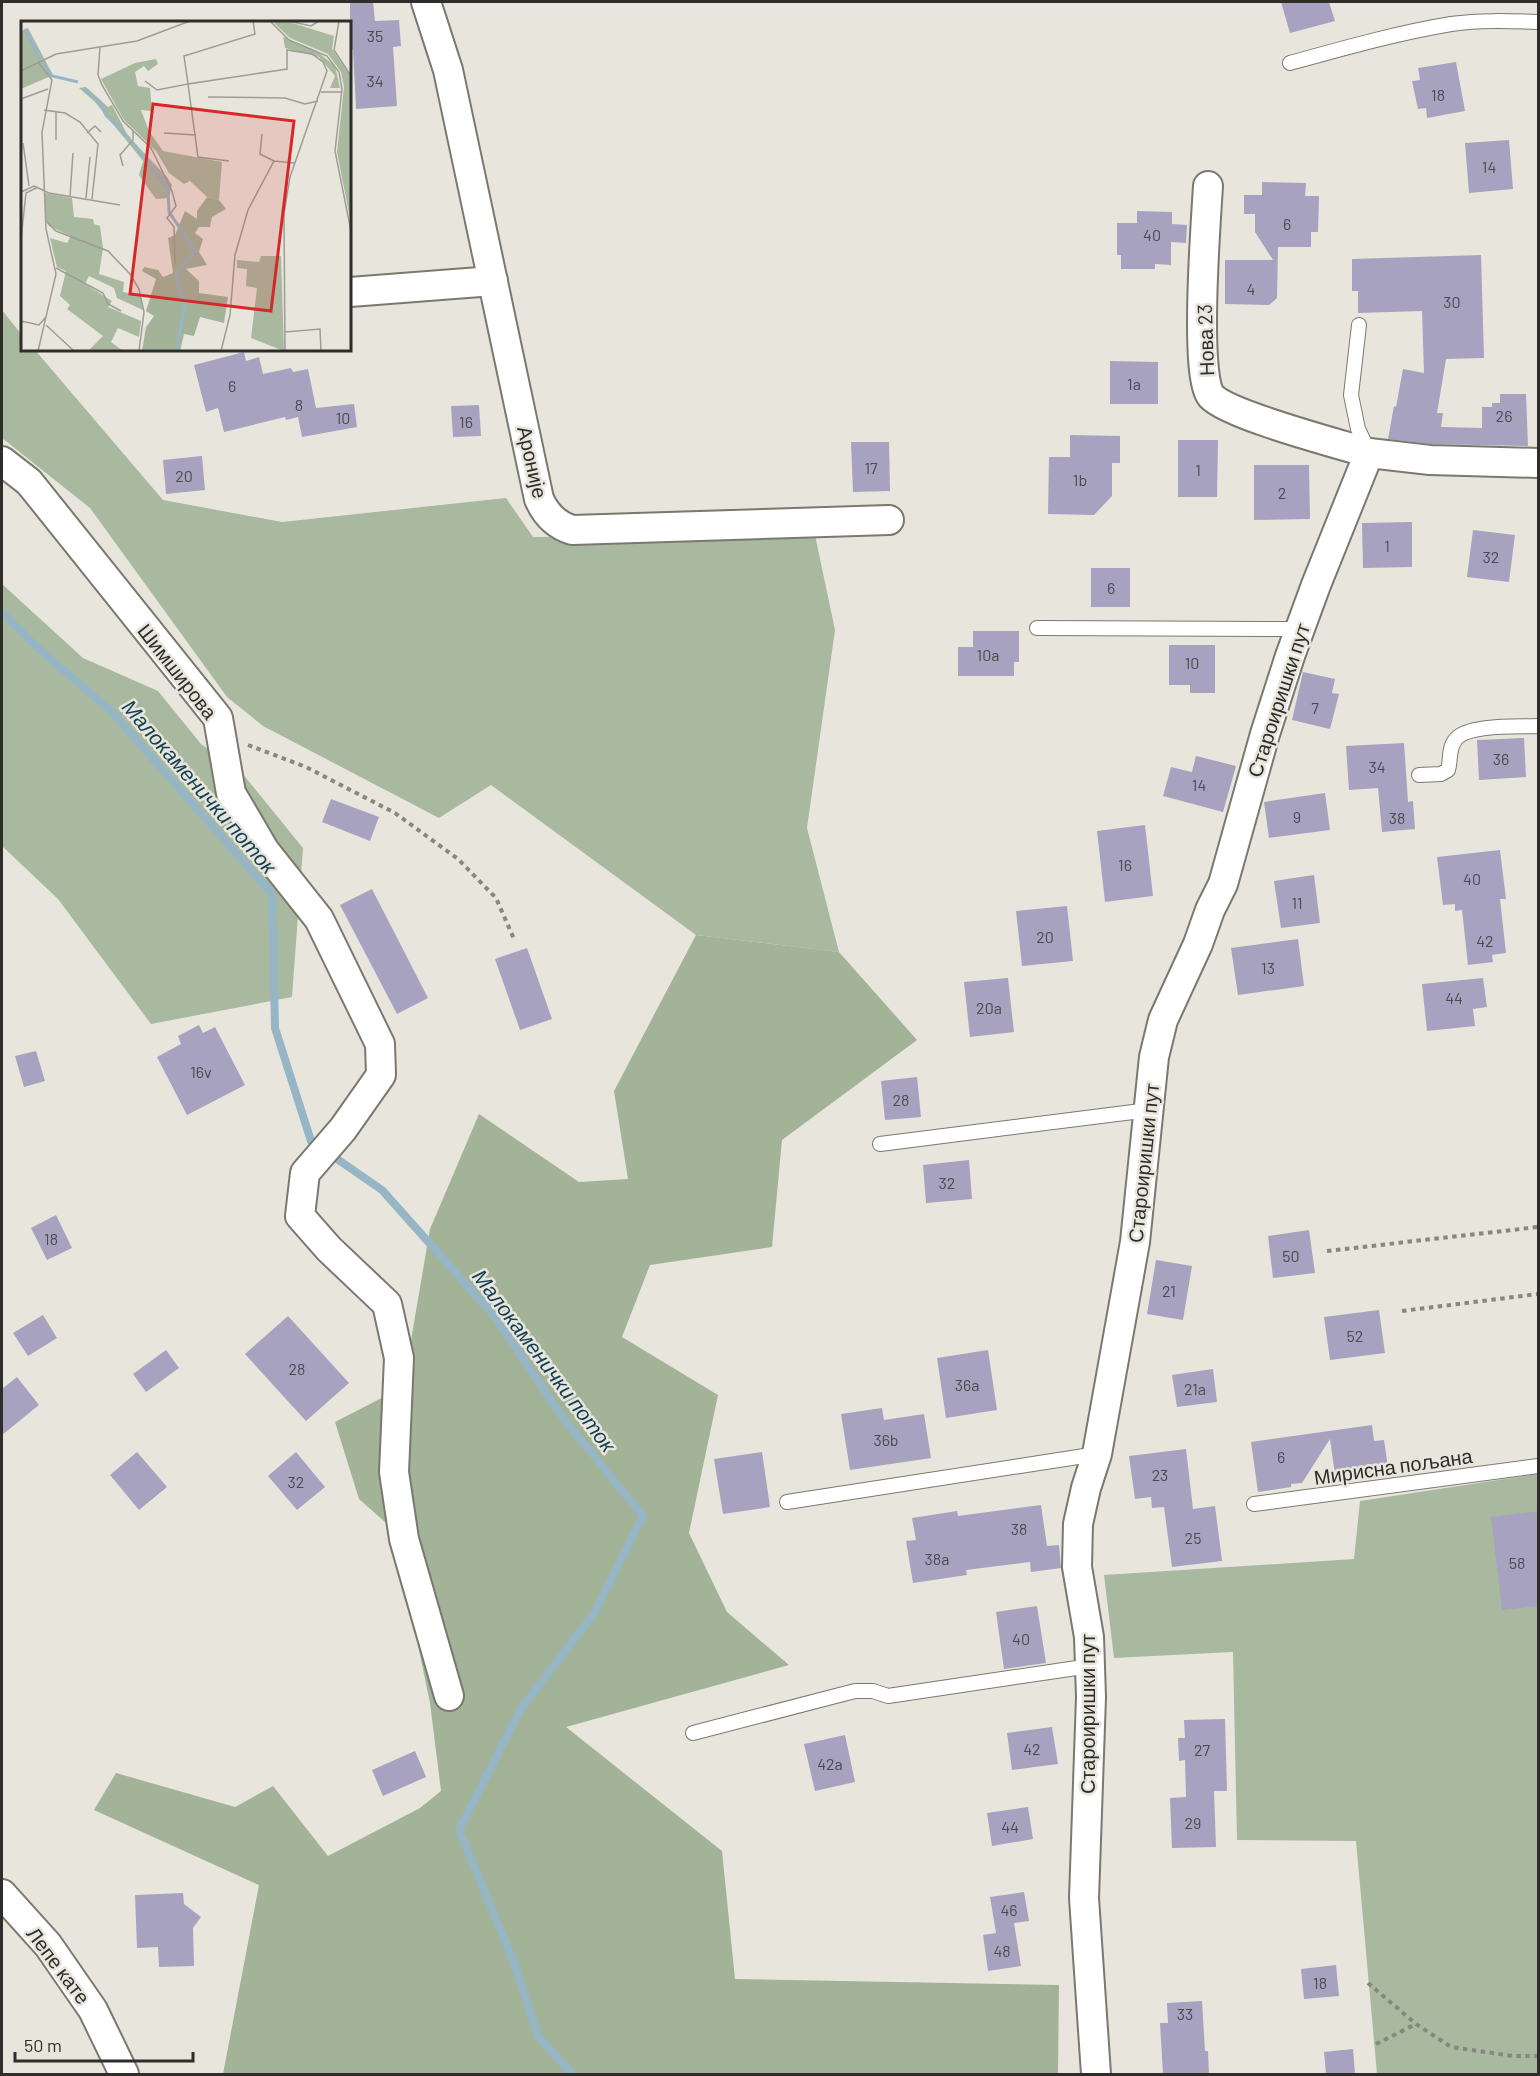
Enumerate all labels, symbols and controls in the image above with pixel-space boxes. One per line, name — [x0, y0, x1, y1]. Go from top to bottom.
inset map — [21, 21, 351, 351]
house number: 35 — [367, 26, 383, 45]
house number: 34 — [366, 71, 384, 90]
house number: 18 — [1431, 85, 1445, 104]
house number: 14 — [1482, 157, 1496, 176]
house number: 6 — [1283, 214, 1291, 233]
house number: 40 — [1143, 225, 1161, 244]
house number: 4 — [1247, 279, 1255, 298]
house number: 30 — [1443, 292, 1461, 311]
street label: Нова 23 — [1192, 304, 1218, 376]
house number: 1a — [1127, 374, 1141, 393]
house number: 6 — [228, 376, 236, 395]
house number: 8 — [295, 395, 303, 414]
house number: 26 — [1496, 406, 1512, 425]
house number: 10 — [336, 408, 350, 427]
house number: 16 — [459, 412, 473, 431]
street label: Ароније — [513, 424, 553, 500]
house number: 17 — [864, 458, 878, 477]
house number: 1 — [1195, 460, 1201, 479]
house number: 20 — [175, 466, 193, 485]
house number: 1b — [1073, 470, 1087, 489]
house number: 2 — [1278, 483, 1286, 502]
house number: 1 — [1384, 536, 1390, 555]
house number: 32 — [1483, 547, 1499, 566]
house number: 6 — [1107, 578, 1115, 597]
street label: Шимширова — [133, 619, 223, 724]
street label: Староиришки пут — [1242, 620, 1314, 780]
house number: 10a — [977, 645, 999, 664]
house number: 10 — [1185, 653, 1199, 672]
water label: Малокаменички поток — [118, 694, 283, 879]
house number: 7 — [1311, 698, 1319, 717]
house number: 36 — [1493, 749, 1509, 768]
house number: 34 — [1368, 757, 1386, 776]
house number: 14 — [1192, 775, 1206, 794]
house number: 9 — [1293, 807, 1301, 826]
house number: 38 — [1389, 808, 1405, 827]
house number: 16 — [1118, 855, 1132, 874]
house number: 40 — [1463, 869, 1481, 888]
house number: 11 — [1291, 893, 1303, 912]
house number: 20 — [1036, 927, 1054, 946]
house number: 42 — [1476, 931, 1494, 950]
house number: 13 — [1261, 958, 1275, 977]
house number: 44 — [1445, 988, 1463, 1007]
house number: 20a — [976, 998, 1002, 1017]
house number: 16v — [190, 1062, 212, 1081]
street label: Староиришки пут — [1123, 1082, 1163, 1244]
house number: 28 — [893, 1090, 909, 1109]
house number: 32 — [939, 1173, 955, 1192]
house number: 18 — [44, 1229, 58, 1248]
house number: 50 — [1282, 1246, 1300, 1265]
water label: Малокаменички поток — [468, 1264, 623, 1457]
house number: 21 — [1162, 1281, 1176, 1300]
house number: 52 — [1347, 1326, 1363, 1345]
house number: 28 — [289, 1359, 305, 1378]
house number: 36a — [955, 1375, 979, 1394]
house number: 21a — [1184, 1379, 1206, 1398]
house number: 36b — [873, 1430, 899, 1449]
street label: Мирисна пољана — [1312, 1443, 1475, 1489]
house number: 6 — [1277, 1447, 1285, 1466]
house number: 23 — [1152, 1465, 1168, 1484]
house number: 32 — [288, 1472, 304, 1491]
house number: 38 — [1011, 1519, 1027, 1538]
house number: 25 — [1185, 1528, 1201, 1547]
house number: 38a — [925, 1549, 949, 1568]
house number: 58 — [1509, 1553, 1525, 1572]
house number: 40 — [1012, 1629, 1030, 1648]
street label: Староиришки пут — [1075, 1634, 1099, 1794]
house number: 42 — [1023, 1739, 1041, 1758]
house number: 27 — [1194, 1740, 1210, 1759]
house number: 42a — [817, 1754, 843, 1773]
house number: 29 — [1185, 1813, 1201, 1832]
house number: 44 — [1001, 1817, 1019, 1836]
house number: 46 — [1000, 1900, 1018, 1919]
street label: Лепе кате — [22, 1922, 96, 2008]
house number: 48 — [993, 1941, 1011, 1960]
house number: 18 — [1313, 1973, 1327, 1992]
house number: 33 — [1177, 2004, 1193, 2023]
scale bar — [15, 2025, 194, 2063]
text: 50 m — [24, 2034, 62, 2056]

